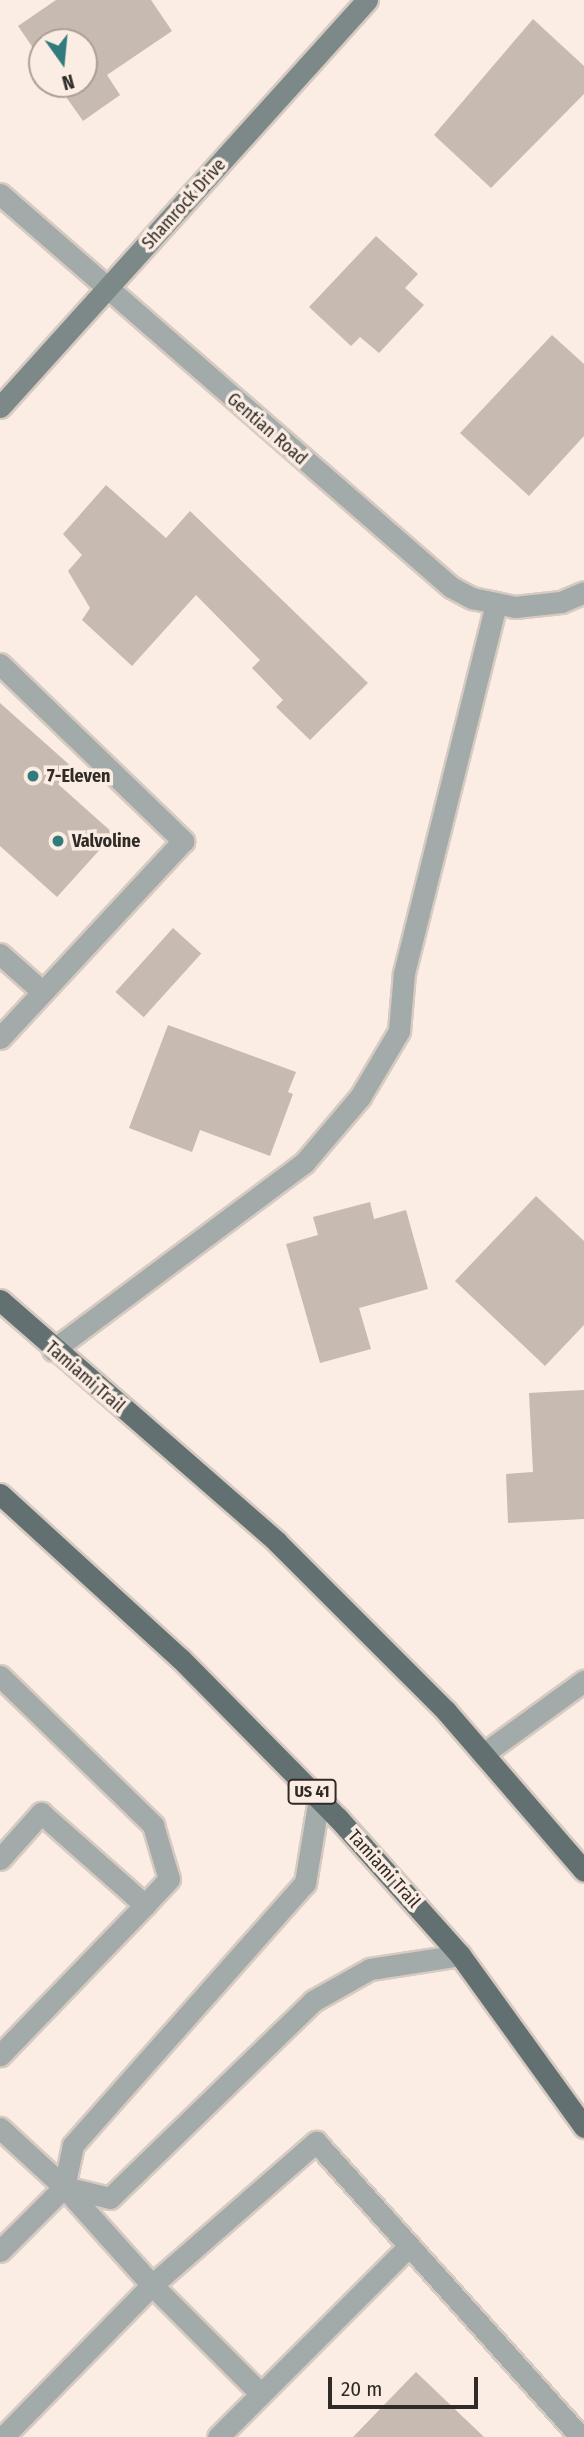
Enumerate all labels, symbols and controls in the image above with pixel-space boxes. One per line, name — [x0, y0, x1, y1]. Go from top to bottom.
north arrow — [28, 28, 98, 98]
text: N — [60, 69, 77, 94]
street label: Shamrock Drive — [138, 154, 230, 254]
street label: Gentian Road — [223, 388, 311, 470]
place label: 7-Eleven — [47, 765, 110, 787]
marker: 7-Eleven — [25, 768, 41, 784]
place label: Valvoline — [72, 830, 140, 852]
marker: Valvoline — [50, 833, 66, 849]
street label: Tamiami Trail — [41, 1337, 129, 1417]
road number: US 41 — [288, 1780, 336, 1804]
street label: Tamiami Trail — [343, 1825, 425, 1913]
scale bar — [332, 2364, 482, 2408]
text: 20 m — [341, 2376, 382, 2402]

